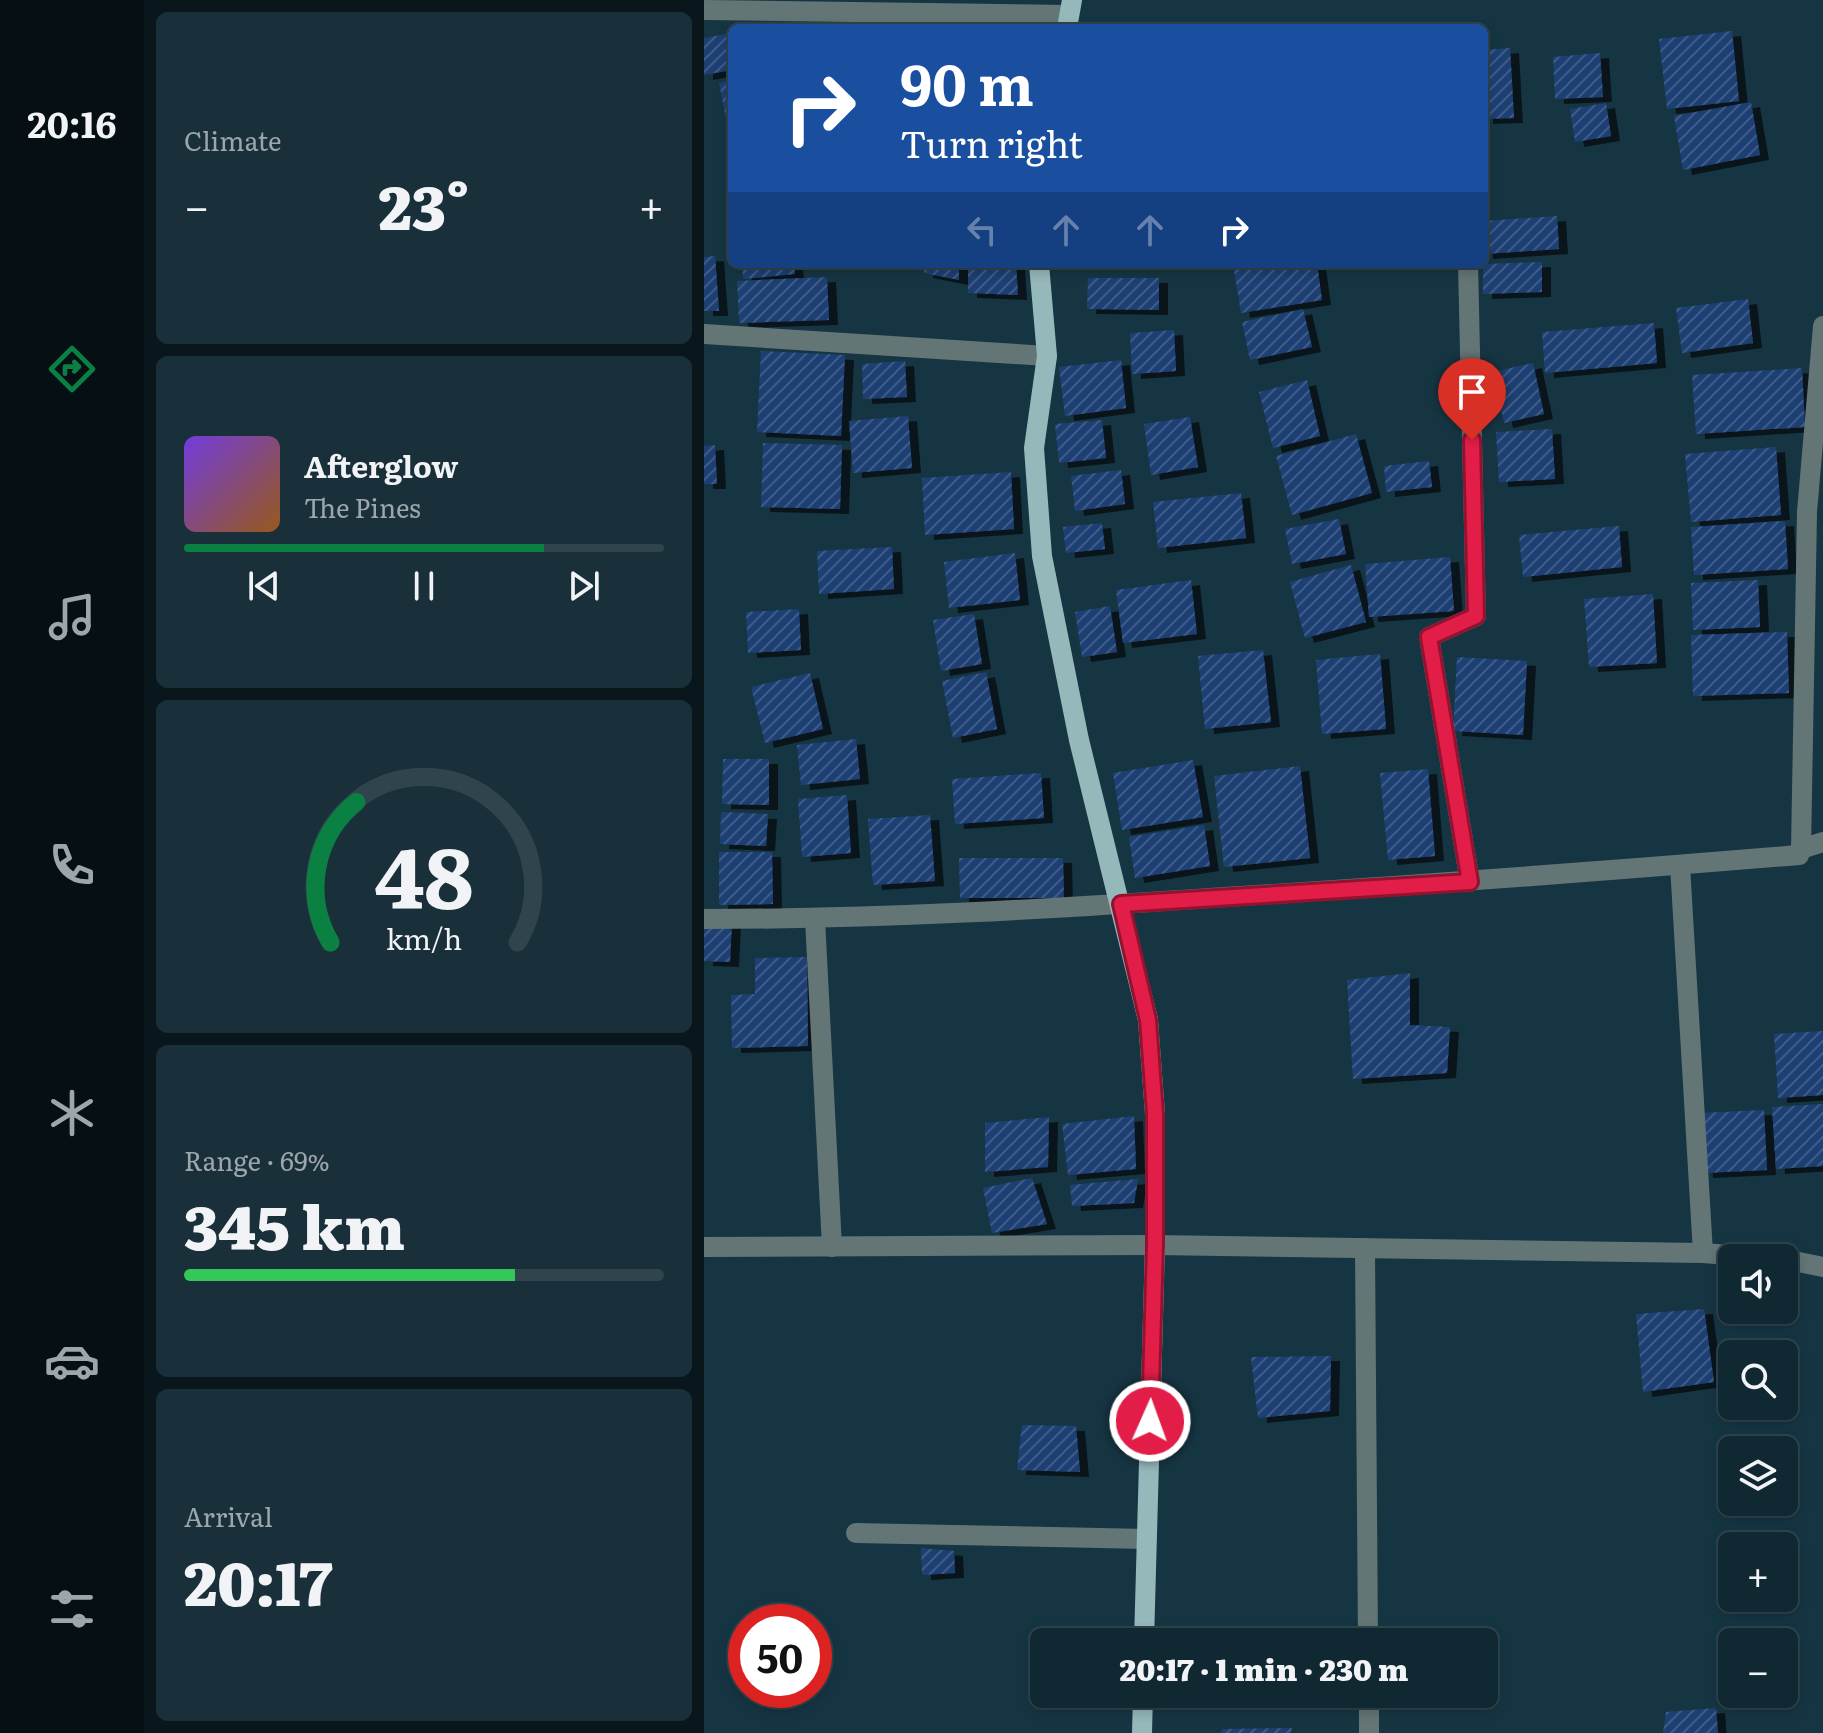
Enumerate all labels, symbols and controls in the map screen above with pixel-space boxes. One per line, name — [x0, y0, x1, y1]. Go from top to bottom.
text: 90 m — [900, 40, 1034, 123]
icon: right — [768, 56, 872, 160]
text: 20:16 — [27, 96, 117, 149]
text: Turn right — [900, 116, 1083, 169]
text: Climate — [184, 120, 282, 159]
text: 23° — [378, 159, 470, 248]
text: − — [184, 171, 210, 237]
text: + — [638, 171, 664, 237]
icon: left — [960, 208, 1004, 252]
icon: ahead — [1044, 208, 1088, 252]
icon: ahead — [1128, 208, 1172, 252]
icon: right — [1212, 208, 1256, 252]
icon: directions — [44, 341, 100, 397]
pin — [1438, 358, 1506, 440]
icon: arrive — [1450, 370, 1494, 414]
text: Afterglow — [304, 443, 458, 487]
text: The Pines — [304, 487, 421, 526]
icon: previous — [242, 564, 286, 608]
icon: pause — [402, 564, 446, 608]
icon: next — [562, 564, 606, 608]
icon: music — [44, 589, 100, 645]
text: 48 — [374, 810, 474, 934]
icon: phone — [44, 837, 100, 893]
text: km/h — [386, 916, 462, 959]
icon: climate — [44, 1085, 100, 1141]
text: Range · 69% — [184, 1140, 330, 1179]
text: 345 km — [184, 1179, 405, 1268]
map controls — [1718, 1244, 1798, 1708]
button: sound — [1718, 1244, 1798, 1324]
icon: car — [44, 1333, 100, 1389]
button: search — [1718, 1340, 1798, 1420]
position arrow — [1108, 1379, 1192, 1463]
button: layers — [1718, 1436, 1798, 1516]
text: Arrival — [184, 1496, 273, 1535]
button: + — [1718, 1532, 1798, 1612]
text: 20:17 — [184, 1535, 332, 1624]
icon: filters — [44, 1581, 100, 1637]
speed limit sign: 50 — [728, 1604, 832, 1708]
button: − — [1718, 1628, 1798, 1708]
text: 20:17 · 1 min · 230 m — [1120, 1646, 1408, 1690]

